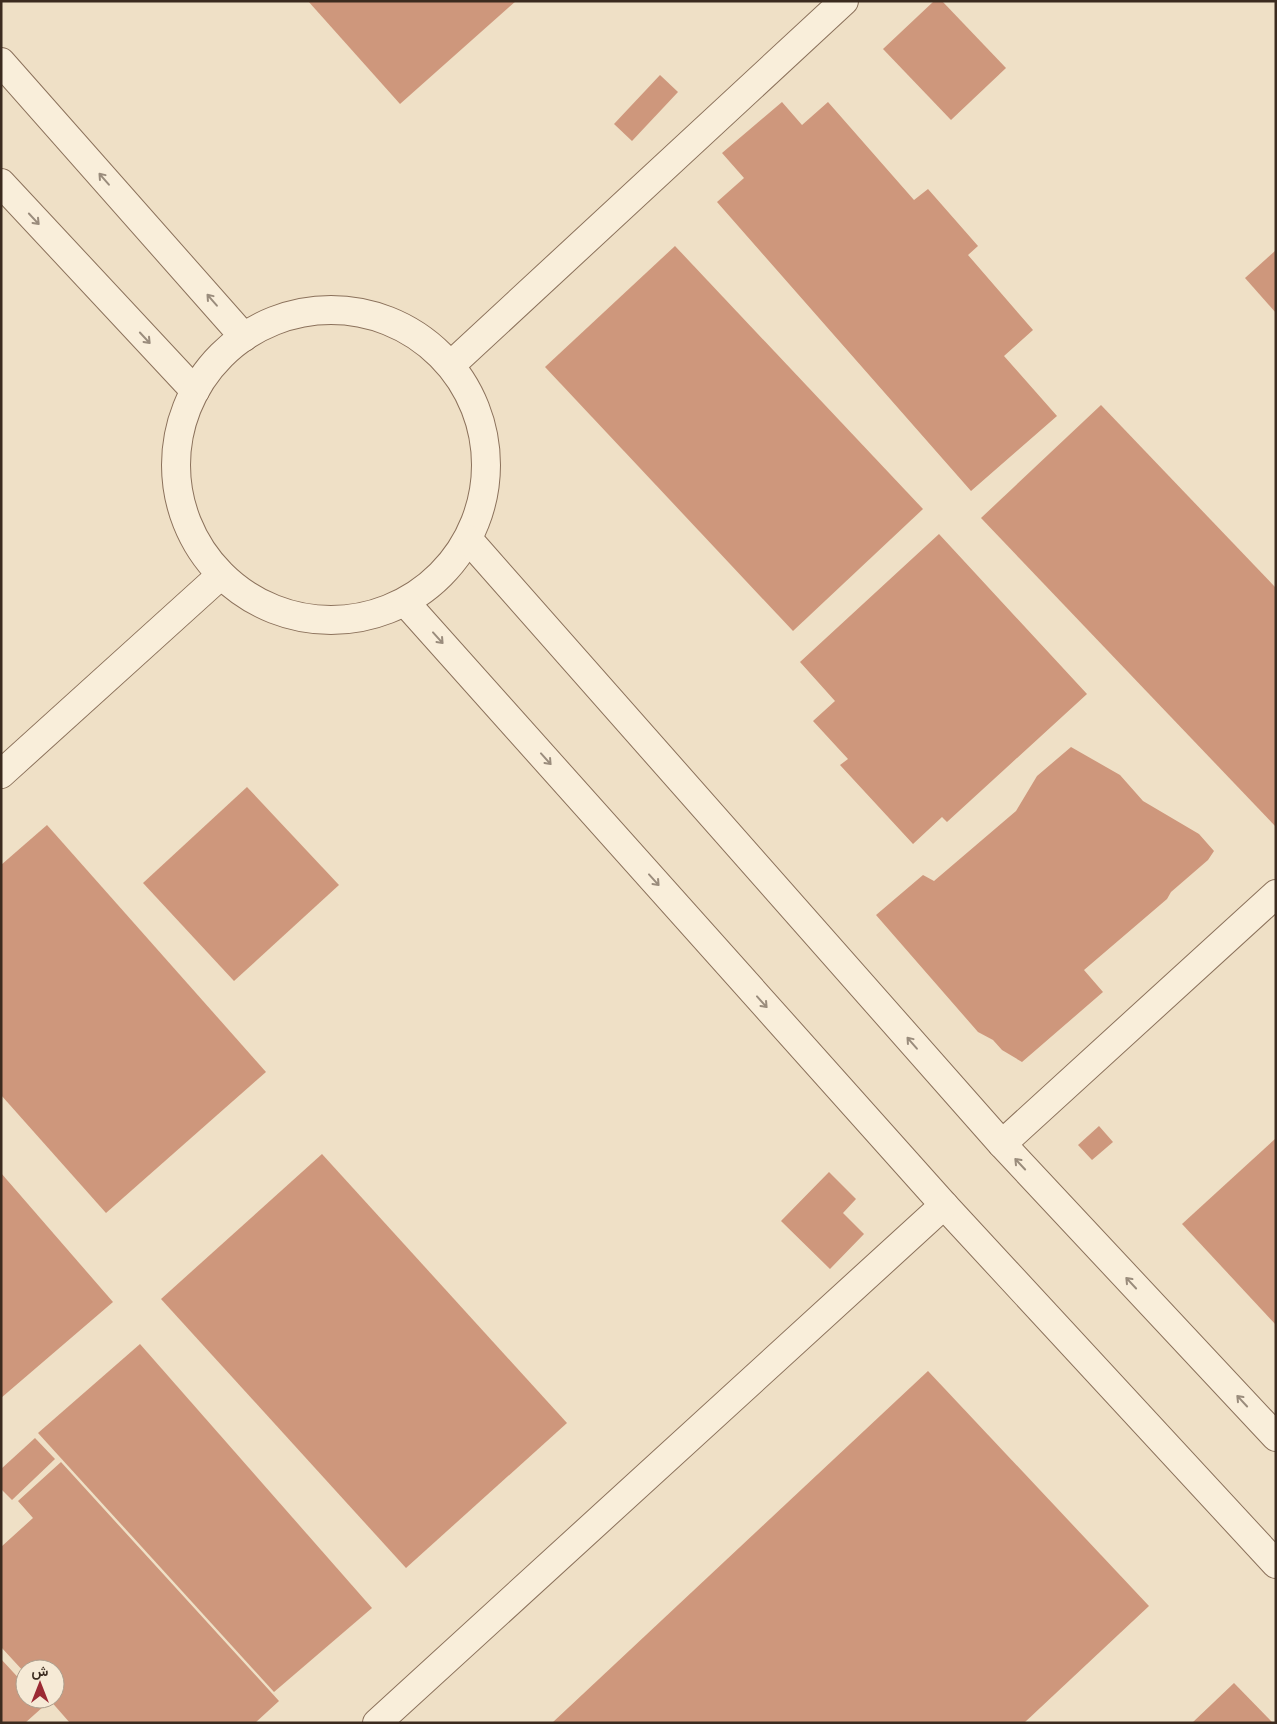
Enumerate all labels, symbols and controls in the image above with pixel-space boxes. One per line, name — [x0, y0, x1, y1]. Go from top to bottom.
one-way arrow — [98, 172, 110, 185]
one-way arrow — [28, 212, 40, 225]
one-way arrow — [206, 294, 218, 307]
one-way arrow — [139, 332, 151, 344]
one-way arrow — [432, 632, 443, 645]
one-way arrow — [540, 753, 552, 766]
one-way arrow — [648, 874, 660, 887]
one-way arrow — [757, 995, 768, 1008]
one-way arrow — [906, 1036, 918, 1049]
one-way arrow — [1014, 1158, 1026, 1170]
one-way arrow — [1125, 1276, 1137, 1289]
one-way arrow — [1236, 1395, 1248, 1408]
north arrow — [15, 1659, 65, 1709]
text: ش — [32, 1662, 49, 1684]

